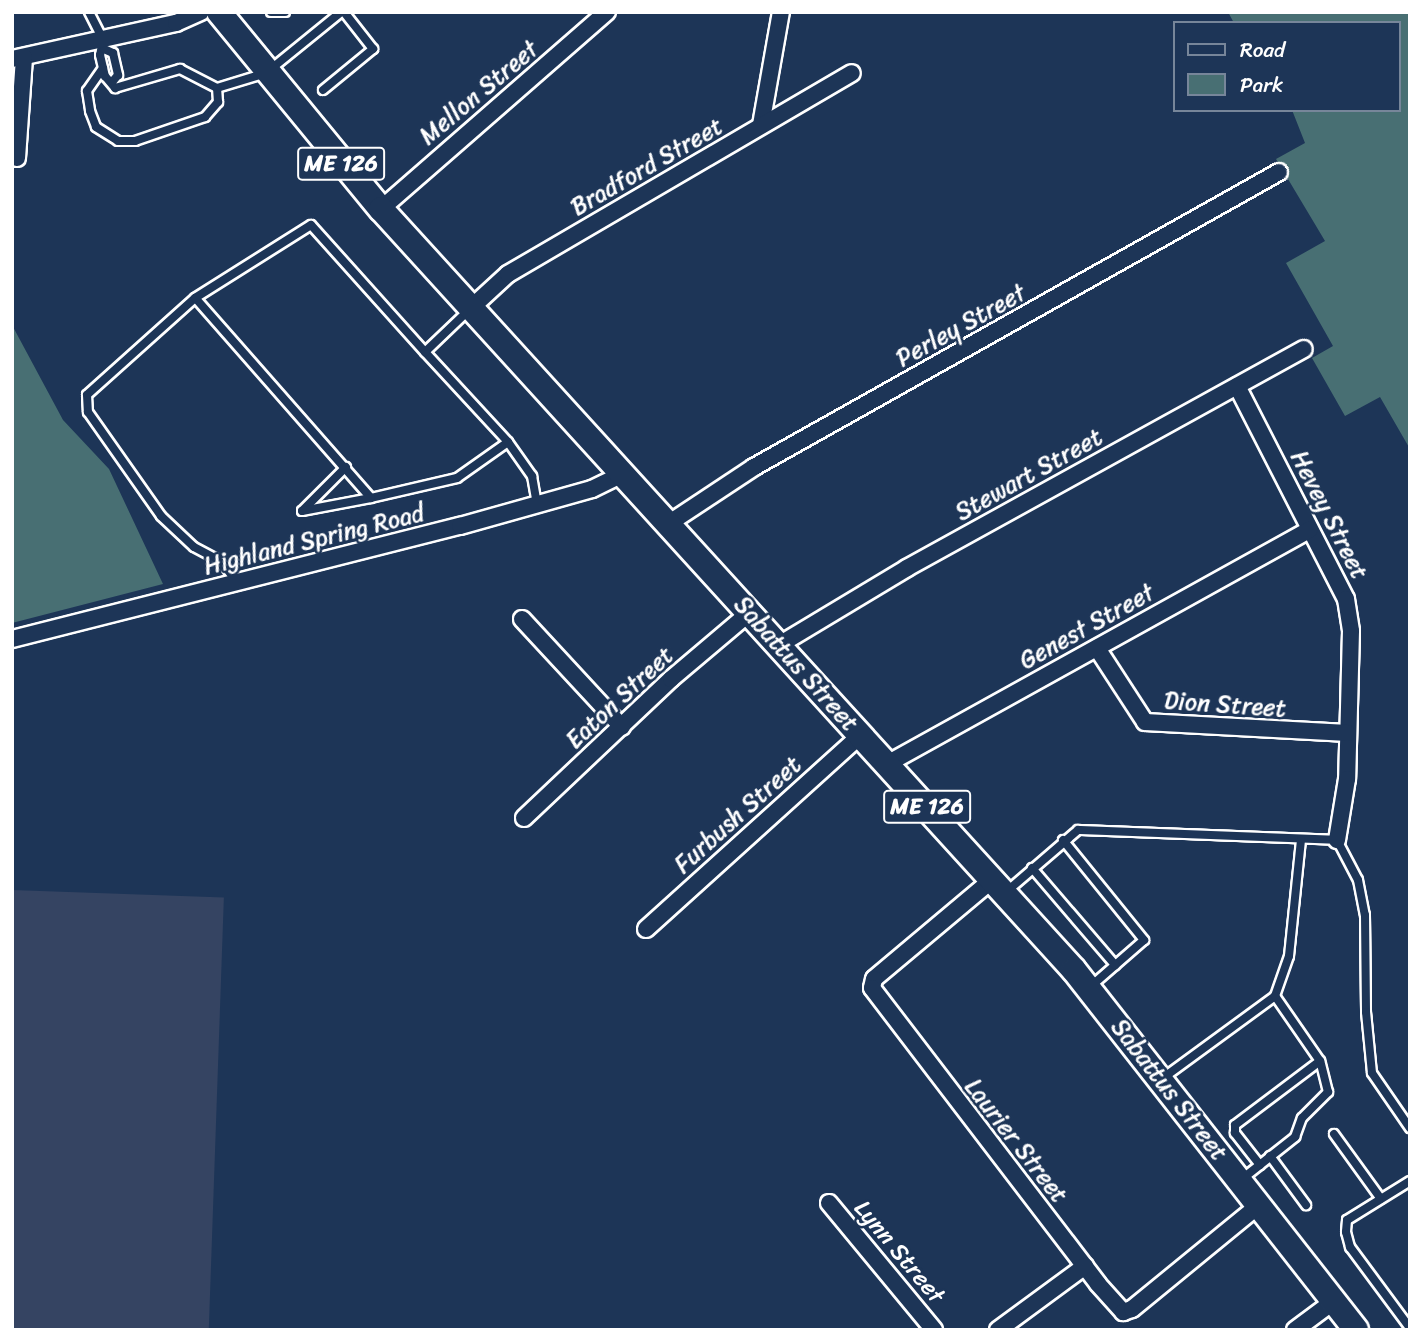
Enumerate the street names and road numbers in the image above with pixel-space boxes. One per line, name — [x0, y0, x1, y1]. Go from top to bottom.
street label: Mellon Street — [414, 35, 544, 151]
street label: Bradford Street — [566, 112, 728, 222]
road number: ME 126 — [296, 144, 386, 183]
street label: Perley Street — [891, 278, 1031, 374]
street label: Stewart Street — [951, 423, 1107, 527]
street label: Hevey Street — [1284, 446, 1374, 584]
street label: Highland Spring Road — [201, 499, 427, 581]
street label: Genest Street — [1015, 578, 1159, 676]
street label: Sabattus Street — [728, 590, 864, 738]
street label: Eaton Street — [560, 641, 680, 755]
street label: Dion Street — [1163, 686, 1287, 724]
street label: Furbush Street — [669, 751, 807, 879]
road number: ME 126 — [881, 788, 972, 827]
street label: Sabattus Street — [1105, 1013, 1233, 1167]
street label: Laurier Street — [958, 1073, 1074, 1209]
street label: Lynn Street — [848, 1195, 950, 1309]

